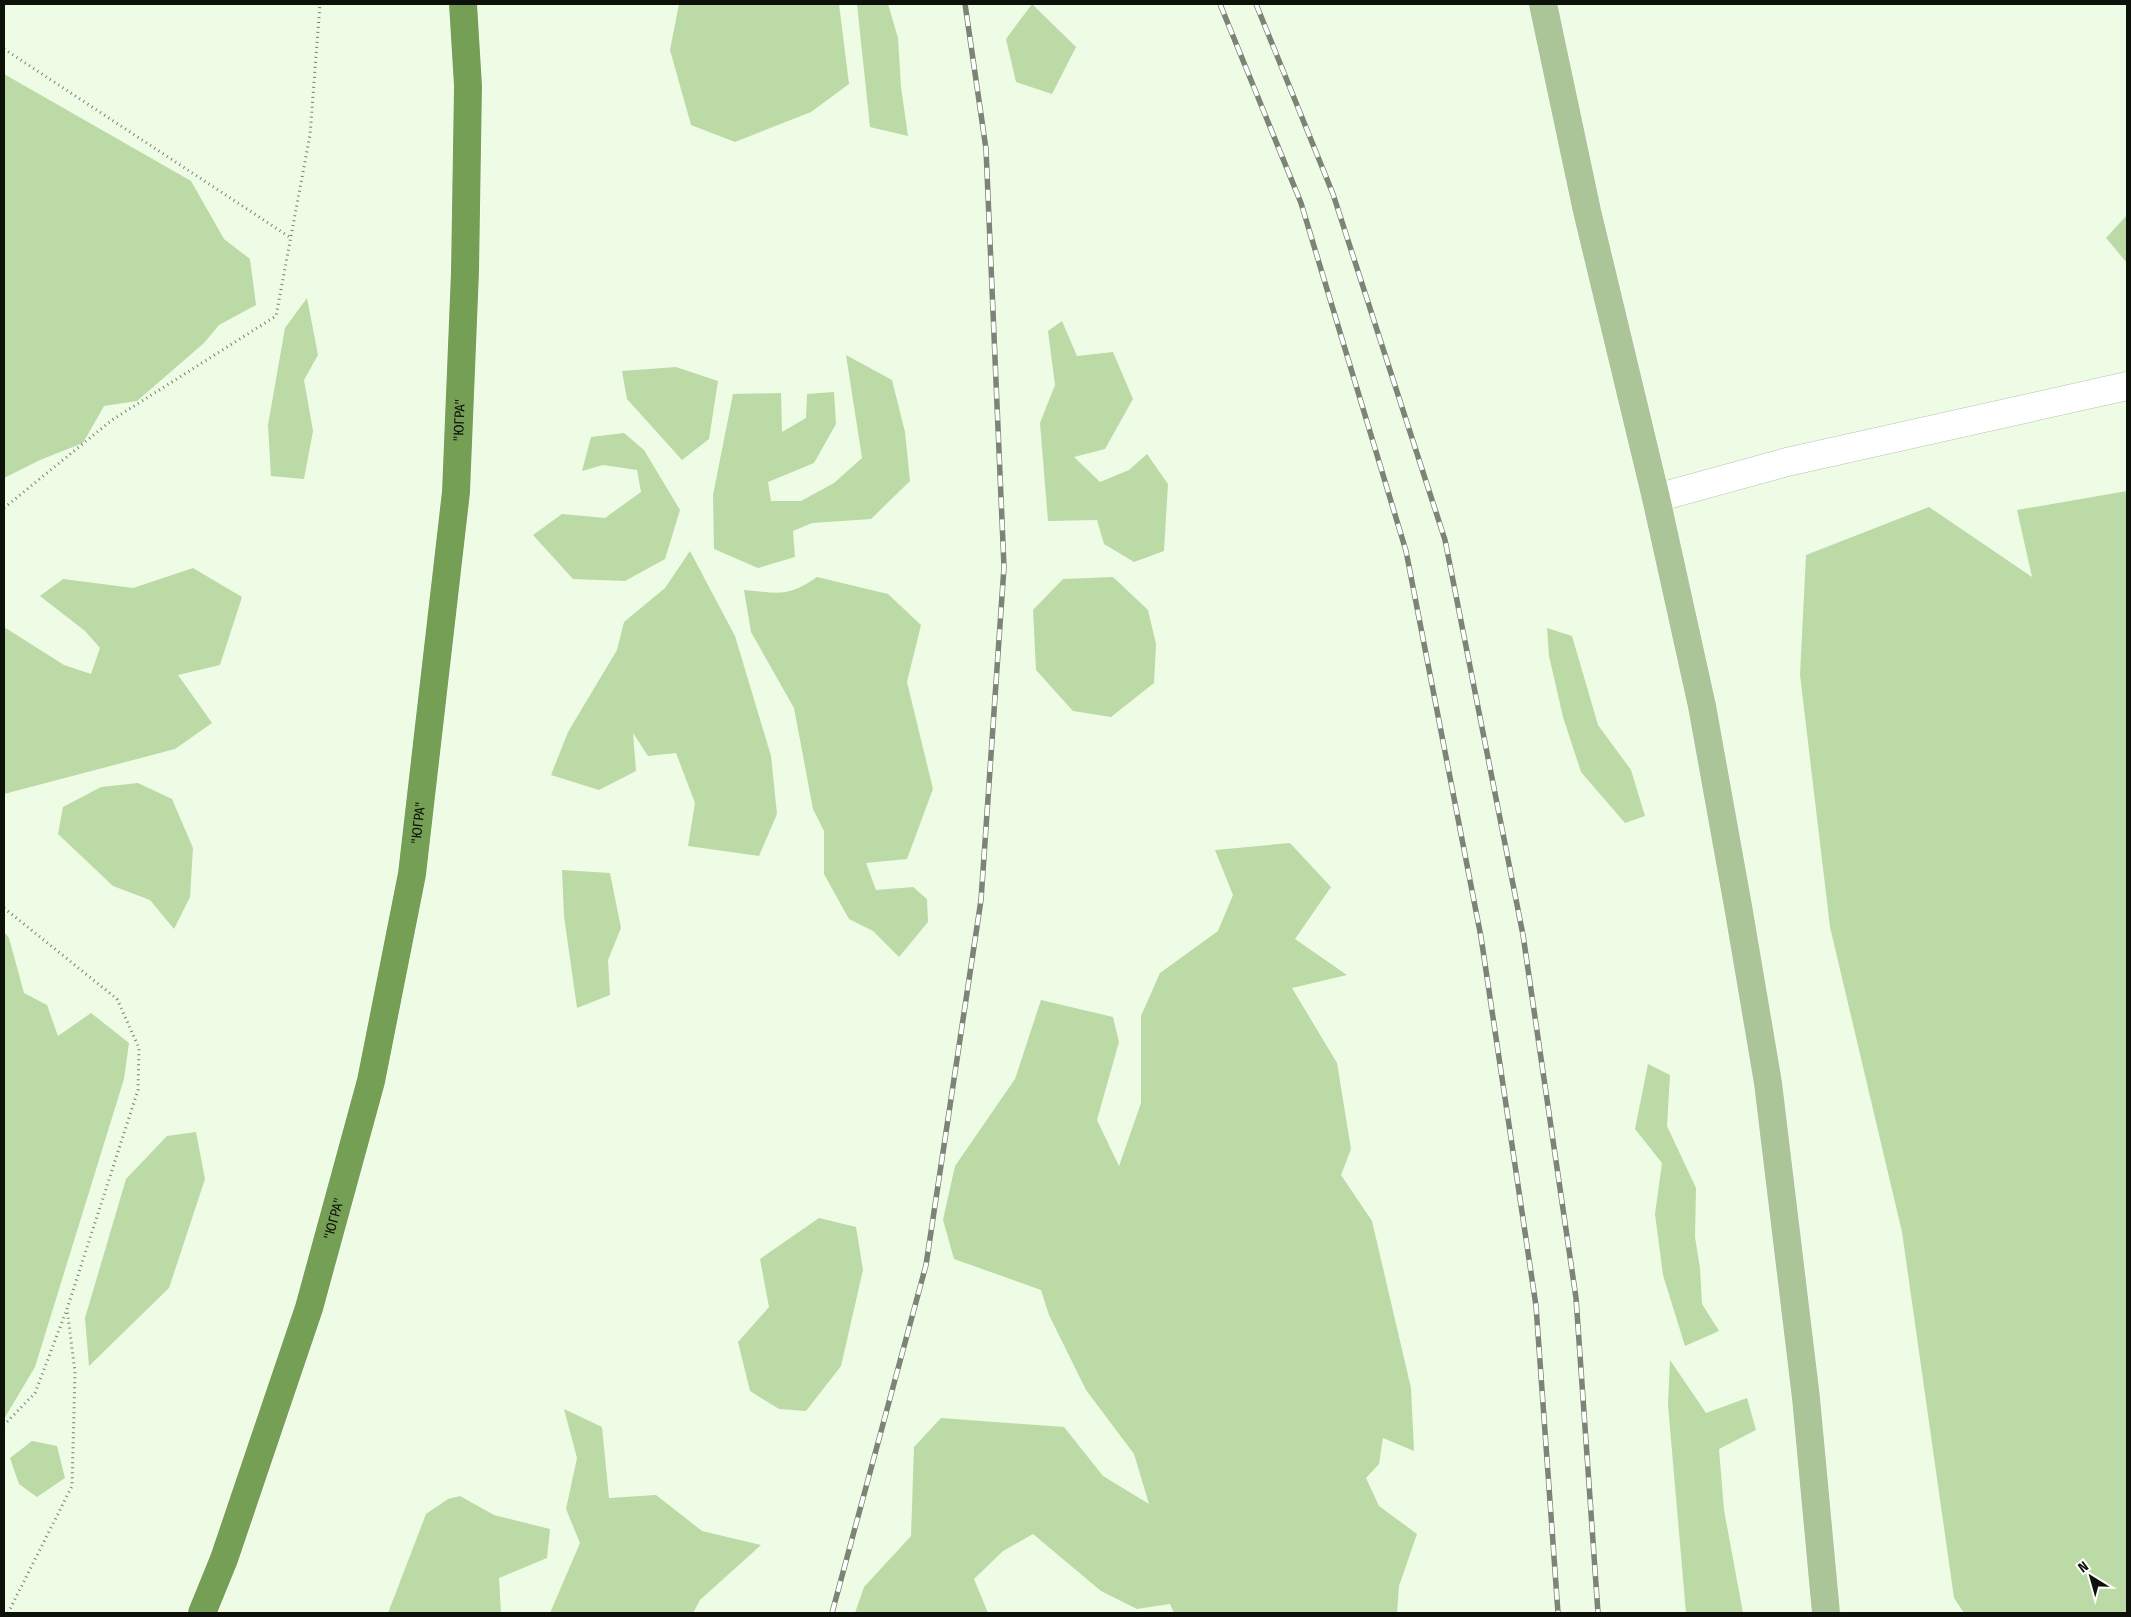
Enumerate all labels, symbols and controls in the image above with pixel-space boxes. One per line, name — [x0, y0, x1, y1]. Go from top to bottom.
street label: "ЮГРА" — [450, 399, 469, 442]
street label: "ЮГРА" — [408, 801, 429, 845]
street label: "ЮГРА" — [320, 1196, 348, 1241]
north arrow — [2066, 1552, 2116, 1602]
text: N — [2075, 1558, 2092, 1576]

